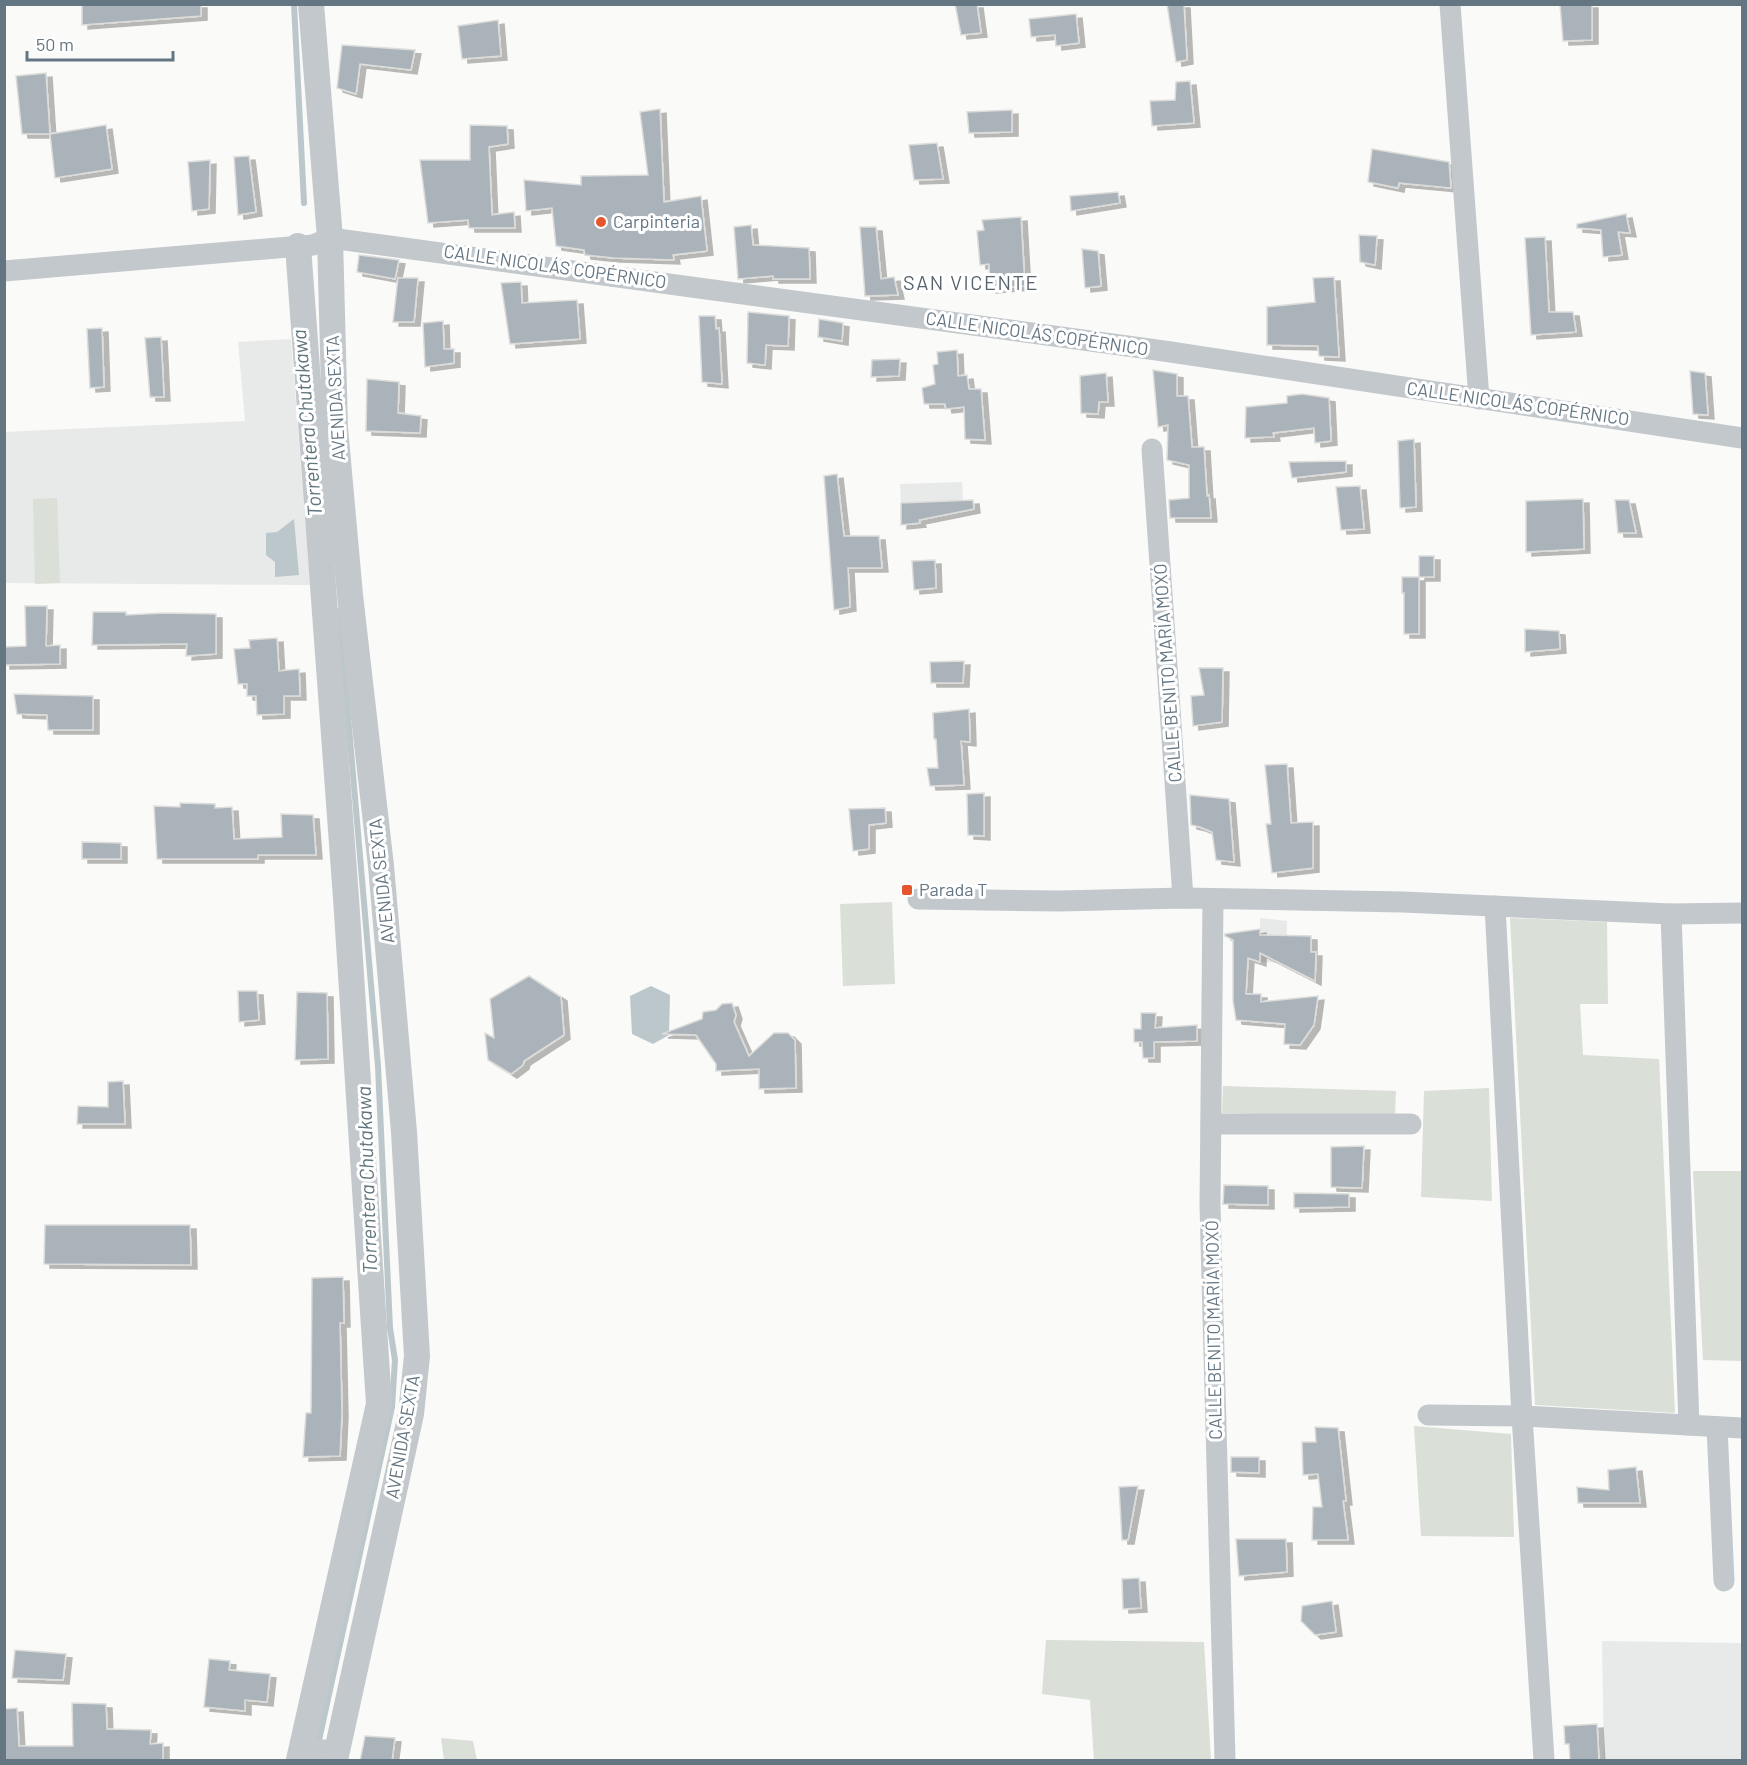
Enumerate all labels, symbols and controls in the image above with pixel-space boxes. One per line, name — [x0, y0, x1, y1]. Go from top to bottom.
scale bar — [27, 24, 172, 62]
text: 50 m — [36, 33, 74, 55]
place label: Carpinteria — [613, 210, 700, 232]
marker: Carpinteria — [594, 215, 608, 229]
street label: CALLE NICOLÁS COPÉRNICO — [442, 239, 668, 293]
district label: SAN VICENTE — [903, 270, 1039, 294]
street label: CALLE NICOLÁS COPÉRNICO — [924, 306, 1150, 360]
water label: Torrentera Chutakawa — [286, 329, 326, 518]
street label: AVENIDA SEXTA — [321, 335, 349, 461]
street label: CALLE NICOLÁS COPÉRNICO — [1405, 376, 1631, 430]
street label: CALLE BENITO MARÍA MOXÓ — [1148, 563, 1186, 783]
street label: AVENIDA SEXTA — [363, 817, 399, 945]
place label: Parada T — [919, 878, 987, 900]
marker: Parada T — [900, 883, 914, 897]
water label: Torrentera Chutakawa — [351, 1086, 381, 1274]
street label: CALLE BENITO MARÍA MOXÓ — [1200, 1220, 1226, 1440]
street label: AVENIDA SEXTA — [380, 1373, 424, 1501]

